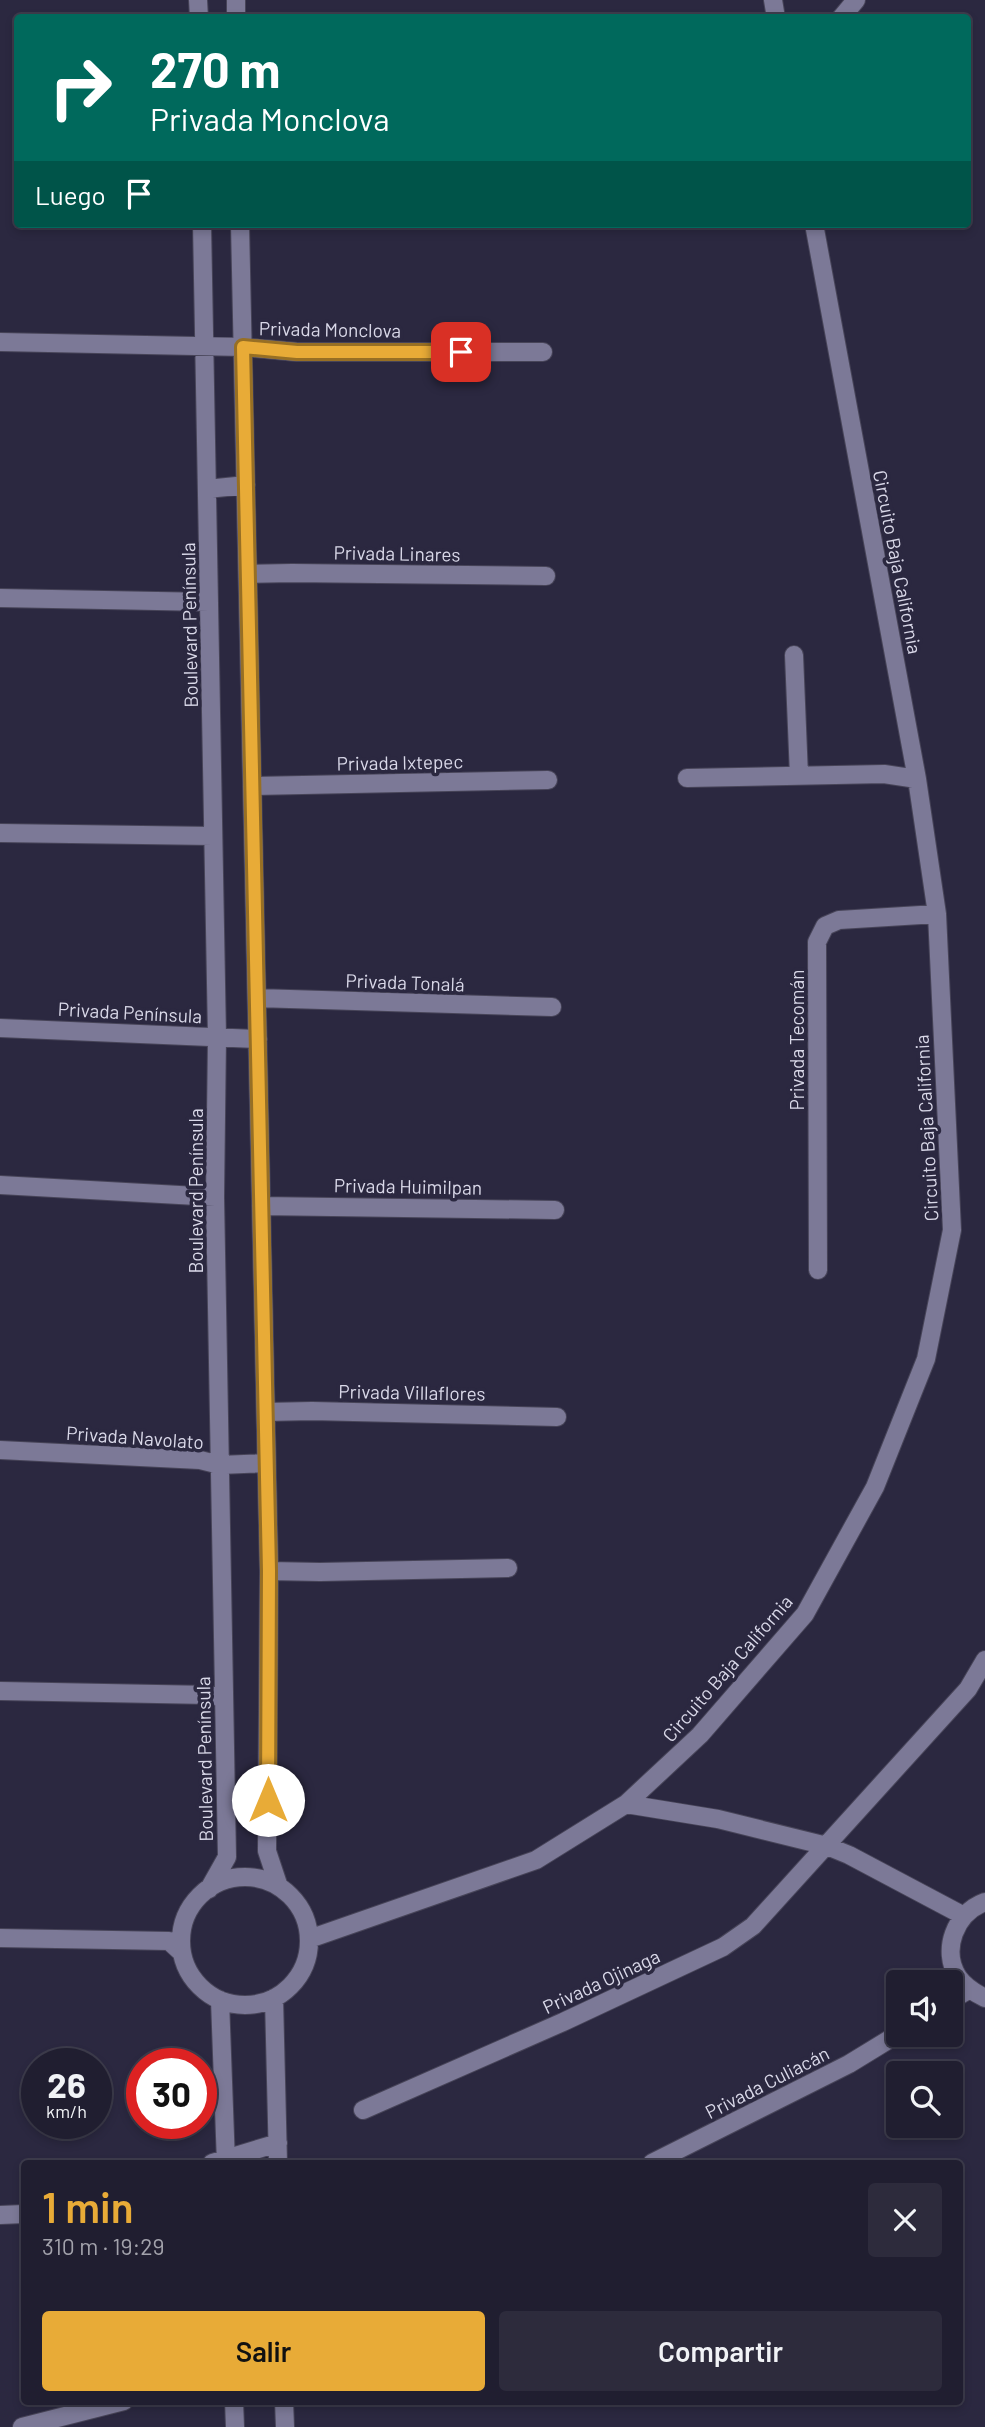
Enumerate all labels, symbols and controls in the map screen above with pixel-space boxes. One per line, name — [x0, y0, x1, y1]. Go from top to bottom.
text: 270 m — [150, 39, 280, 98]
icon: right — [35, 42, 126, 133]
text: Privada Monclova — [150, 99, 390, 137]
icon: arrive — [120, 175, 158, 213]
text: Luego — [35, 179, 106, 210]
street label: Privada Monclova — [259, 316, 401, 342]
pin — [431, 322, 491, 382]
icon: arrive — [442, 333, 480, 371]
street label: Circuito Baja California — [869, 468, 927, 656]
street label: Privada Linares — [333, 540, 461, 566]
street label: Boulevard Península — [176, 542, 202, 708]
street label: Privada Ixtepec — [337, 749, 463, 775]
street label: Privada Tonalá — [345, 968, 465, 996]
street label: Privada Tecomán — [785, 970, 808, 1110]
street label: Privada Península — [57, 997, 203, 1027]
street label: Circuito Baja California — [910, 1034, 942, 1222]
street label: Boulevard Península — [184, 1108, 207, 1274]
street label: Privada Huimilpan — [334, 1173, 482, 1199]
street label: Privada Villaflores — [338, 1379, 486, 1405]
street label: Privada Navolato — [65, 1421, 205, 1453]
street label: Circuito Baja California — [657, 1590, 797, 1746]
street label: Boulevard Península — [191, 1676, 217, 1842]
position arrow — [231, 1763, 305, 1837]
street label: Privada Ojinaga — [539, 1944, 663, 2018]
map controls — [886, 1970, 963, 2138]
button: sound — [886, 1970, 963, 2047]
street label: Privada Culiacán — [701, 2041, 833, 2123]
speed limit sign: 30 — [126, 2048, 217, 2139]
button: search — [886, 2061, 963, 2138]
text: 26 — [47, 2063, 86, 2105]
text: km/h — [46, 2100, 87, 2122]
text: 1 min — [42, 2181, 134, 2231]
button: close — [868, 2183, 942, 2257]
text: 310 m · 19:29 — [42, 2232, 165, 2260]
button: Salir — [42, 2311, 485, 2391]
button: Compartir — [499, 2311, 942, 2391]

